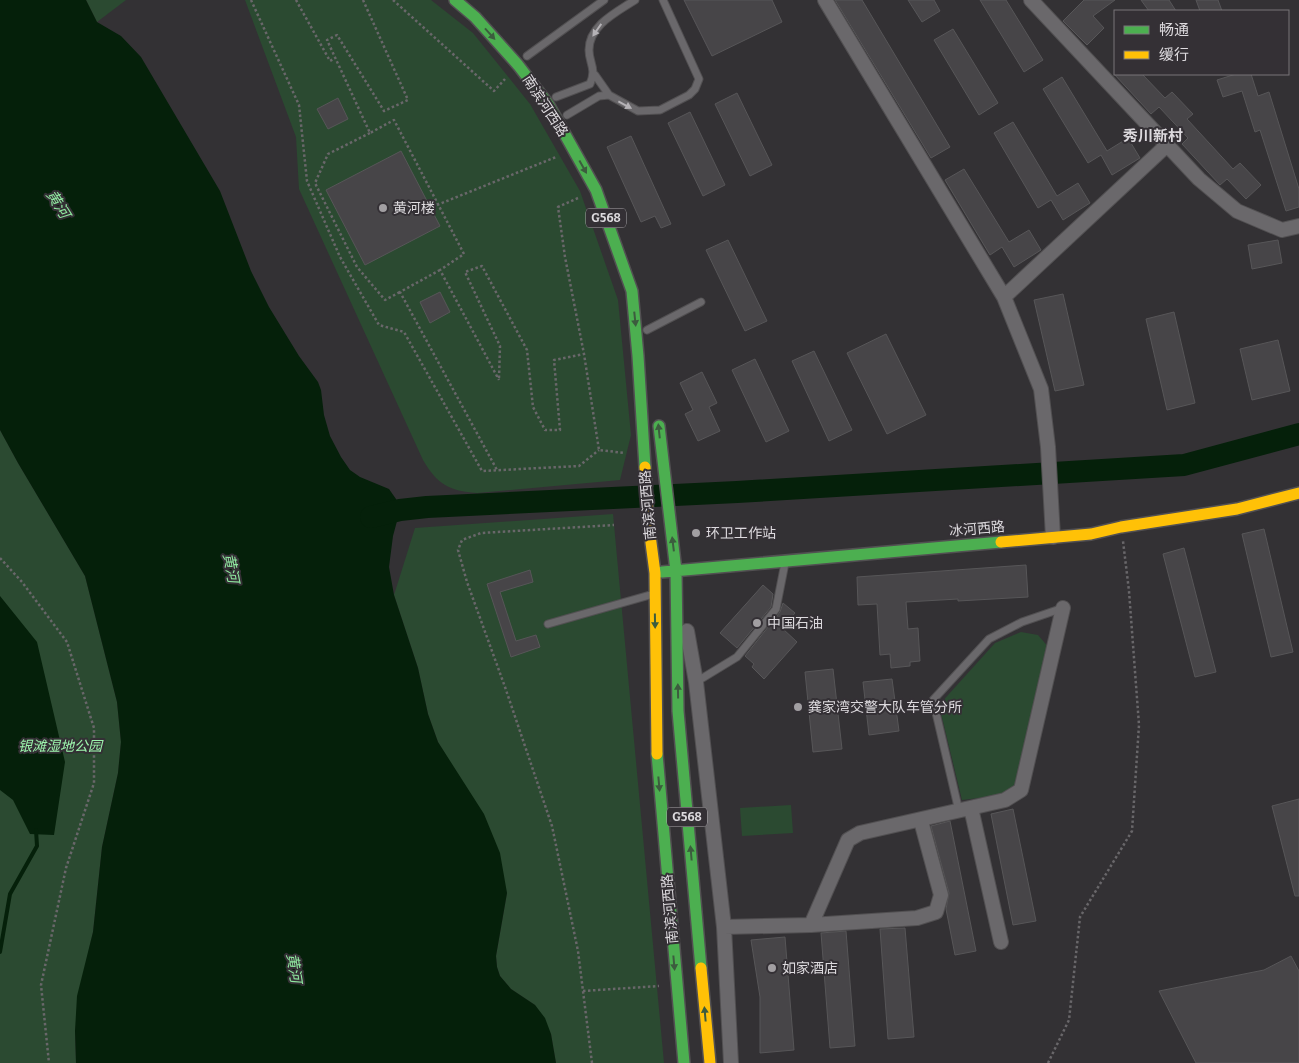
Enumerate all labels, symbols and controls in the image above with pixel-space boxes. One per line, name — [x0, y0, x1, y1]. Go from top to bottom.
legend — [1114, 10, 1289, 75]
text: 畅通 — [1159, 21, 1189, 39]
one-way arrow — [592, 23, 602, 37]
one-way arrow — [484, 28, 495, 40]
text: 缓行 — [1159, 46, 1189, 64]
street label: 南滨河西路 — [519, 72, 571, 140]
one-way arrow — [618, 101, 632, 109]
district label: 秀川新村 — [1123, 127, 1183, 145]
one-way arrow — [579, 159, 587, 174]
water label: 黄河 — [42, 187, 75, 224]
place label: 黄河楼 — [393, 200, 435, 217]
marker: 黄河楼 — [377, 202, 389, 214]
road number: G568 — [586, 208, 626, 228]
one-way arrow — [631, 312, 639, 328]
one-way arrow — [655, 423, 663, 439]
street label: 南滨河西路 — [636, 469, 660, 541]
street label: 冰河西路 — [948, 518, 1006, 540]
place label: 环卫工作站 — [706, 525, 776, 542]
marker: 环卫工作站 — [690, 527, 702, 539]
one-way arrow — [668, 536, 676, 552]
water label: 黄河 — [219, 552, 243, 587]
one-way arrow — [651, 614, 659, 630]
place label: 中国石油 — [767, 615, 823, 632]
marker: 中国石油 — [751, 617, 763, 629]
one-way arrow — [673, 682, 681, 698]
place label: 龚家湾交警大队车管分所 — [808, 699, 962, 716]
marker: 龚家湾交警大队车管分所 — [792, 701, 804, 713]
park label: 银滩湿地公园 — [18, 738, 104, 755]
one-way arrow — [655, 776, 663, 792]
road number: G568 — [667, 808, 707, 826]
one-way arrow — [686, 844, 694, 860]
street label: 南滨河西路 — [658, 873, 682, 945]
water label: 黄河 — [283, 952, 306, 987]
one-way arrow — [671, 955, 679, 971]
place label: 如家酒店 — [782, 960, 838, 977]
marker: 如家酒店 — [766, 962, 778, 974]
one-way arrow — [701, 1006, 709, 1022]

